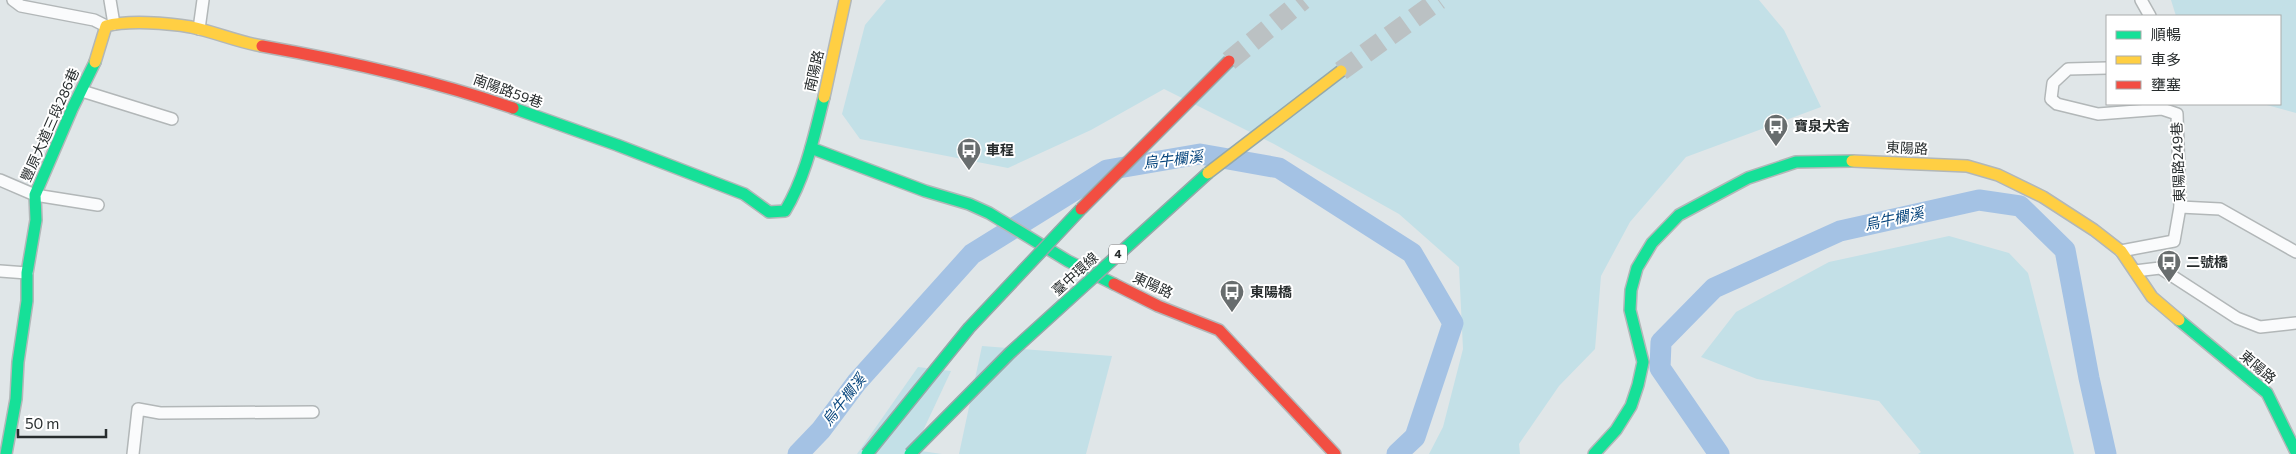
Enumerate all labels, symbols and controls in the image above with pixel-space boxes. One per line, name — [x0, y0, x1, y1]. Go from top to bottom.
legend — [2106, 15, 2281, 105]
text: 順暢 — [2151, 25, 2181, 43]
street label: 南陽路 — [801, 49, 827, 93]
text: 車多 — [2151, 50, 2181, 68]
street label: 豐原大道三段286巷 — [17, 65, 82, 184]
street label: 南陽路59巷 — [471, 70, 545, 111]
text: 壅塞 — [2151, 75, 2181, 93]
bus stop icon: 寶泉犬舍 — [1763, 113, 1789, 147]
place label: 寶泉犬舍 — [1794, 117, 1850, 134]
street label: 東陽路249巷 — [2168, 122, 2187, 203]
bus stop icon: 車程 — [956, 137, 982, 171]
street label: 東陽路 — [1886, 138, 1928, 157]
place label: 車程 — [986, 141, 1014, 158]
water label: 烏牛欄溪 — [1142, 146, 1206, 172]
water label: 烏牛欄溪 — [1863, 203, 1927, 233]
road number: 4 — [1109, 244, 1127, 264]
street label: 臺中環線 — [1048, 249, 1101, 299]
bus stop icon: 二號橋 — [2156, 249, 2182, 283]
place label: 二號橋 — [2186, 253, 2228, 270]
street label: 東陽路 — [1131, 268, 1176, 301]
bus stop icon: 東陽橋 — [1219, 279, 1245, 313]
place label: 東陽橋 — [1250, 283, 1292, 300]
street label: 東陽路 — [2237, 346, 2280, 387]
water label: 烏牛欄溪 — [818, 369, 870, 429]
scale bar — [18, 406, 105, 438]
text: 50 m — [25, 414, 59, 432]

